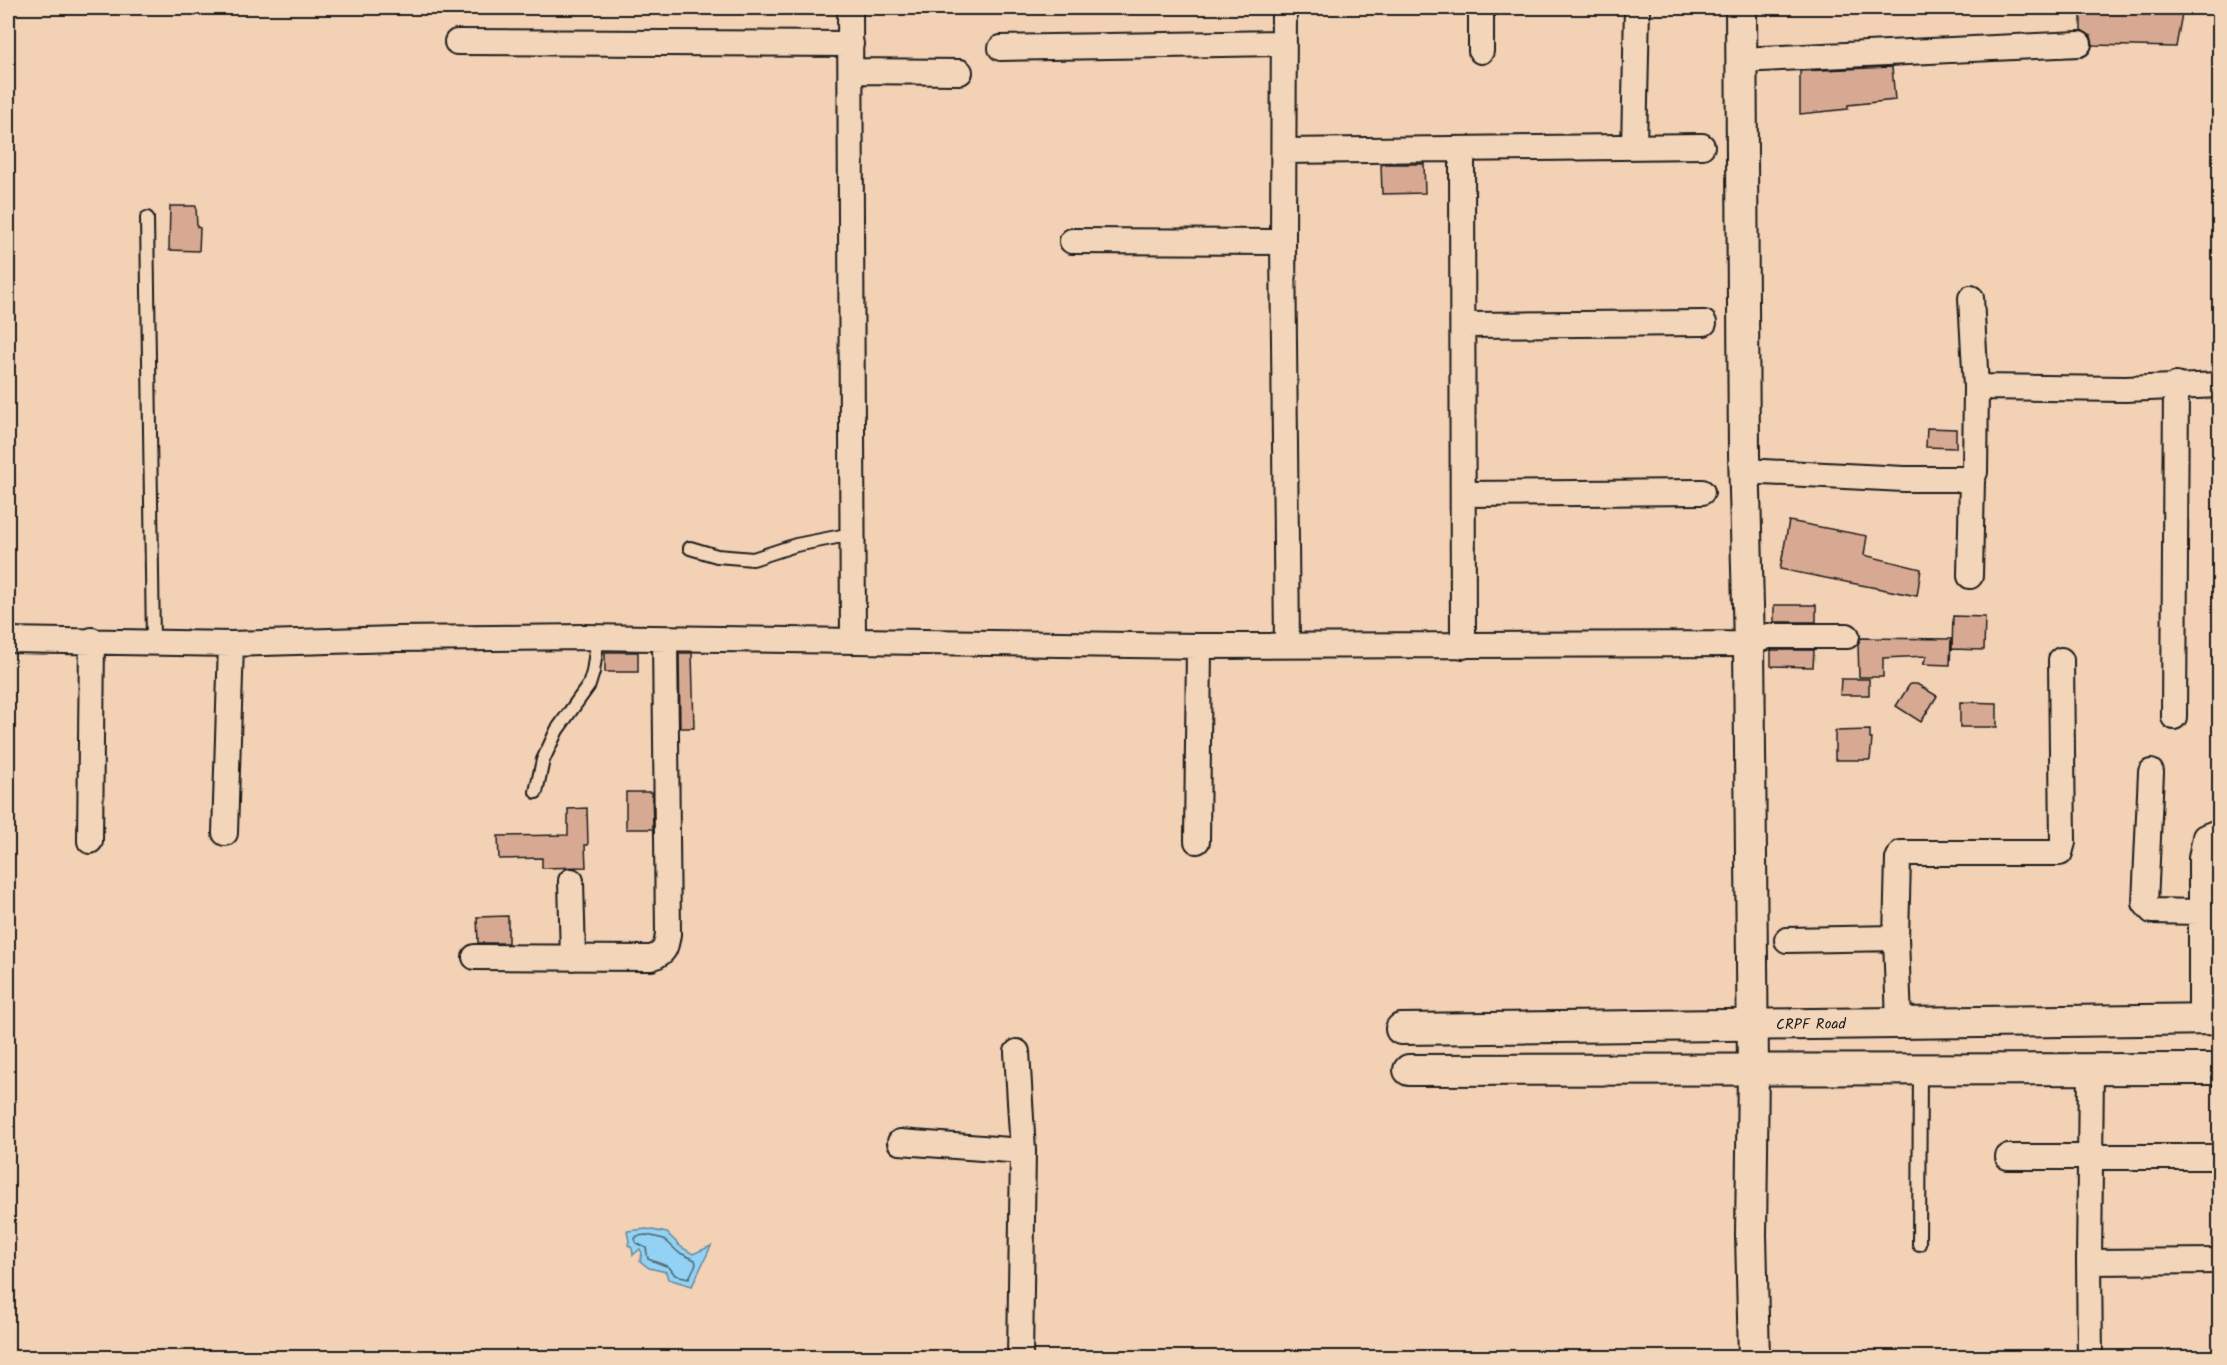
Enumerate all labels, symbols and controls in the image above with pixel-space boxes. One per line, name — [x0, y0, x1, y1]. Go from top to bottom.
street label: CRPF Road — [1776, 1013, 1847, 1037]

